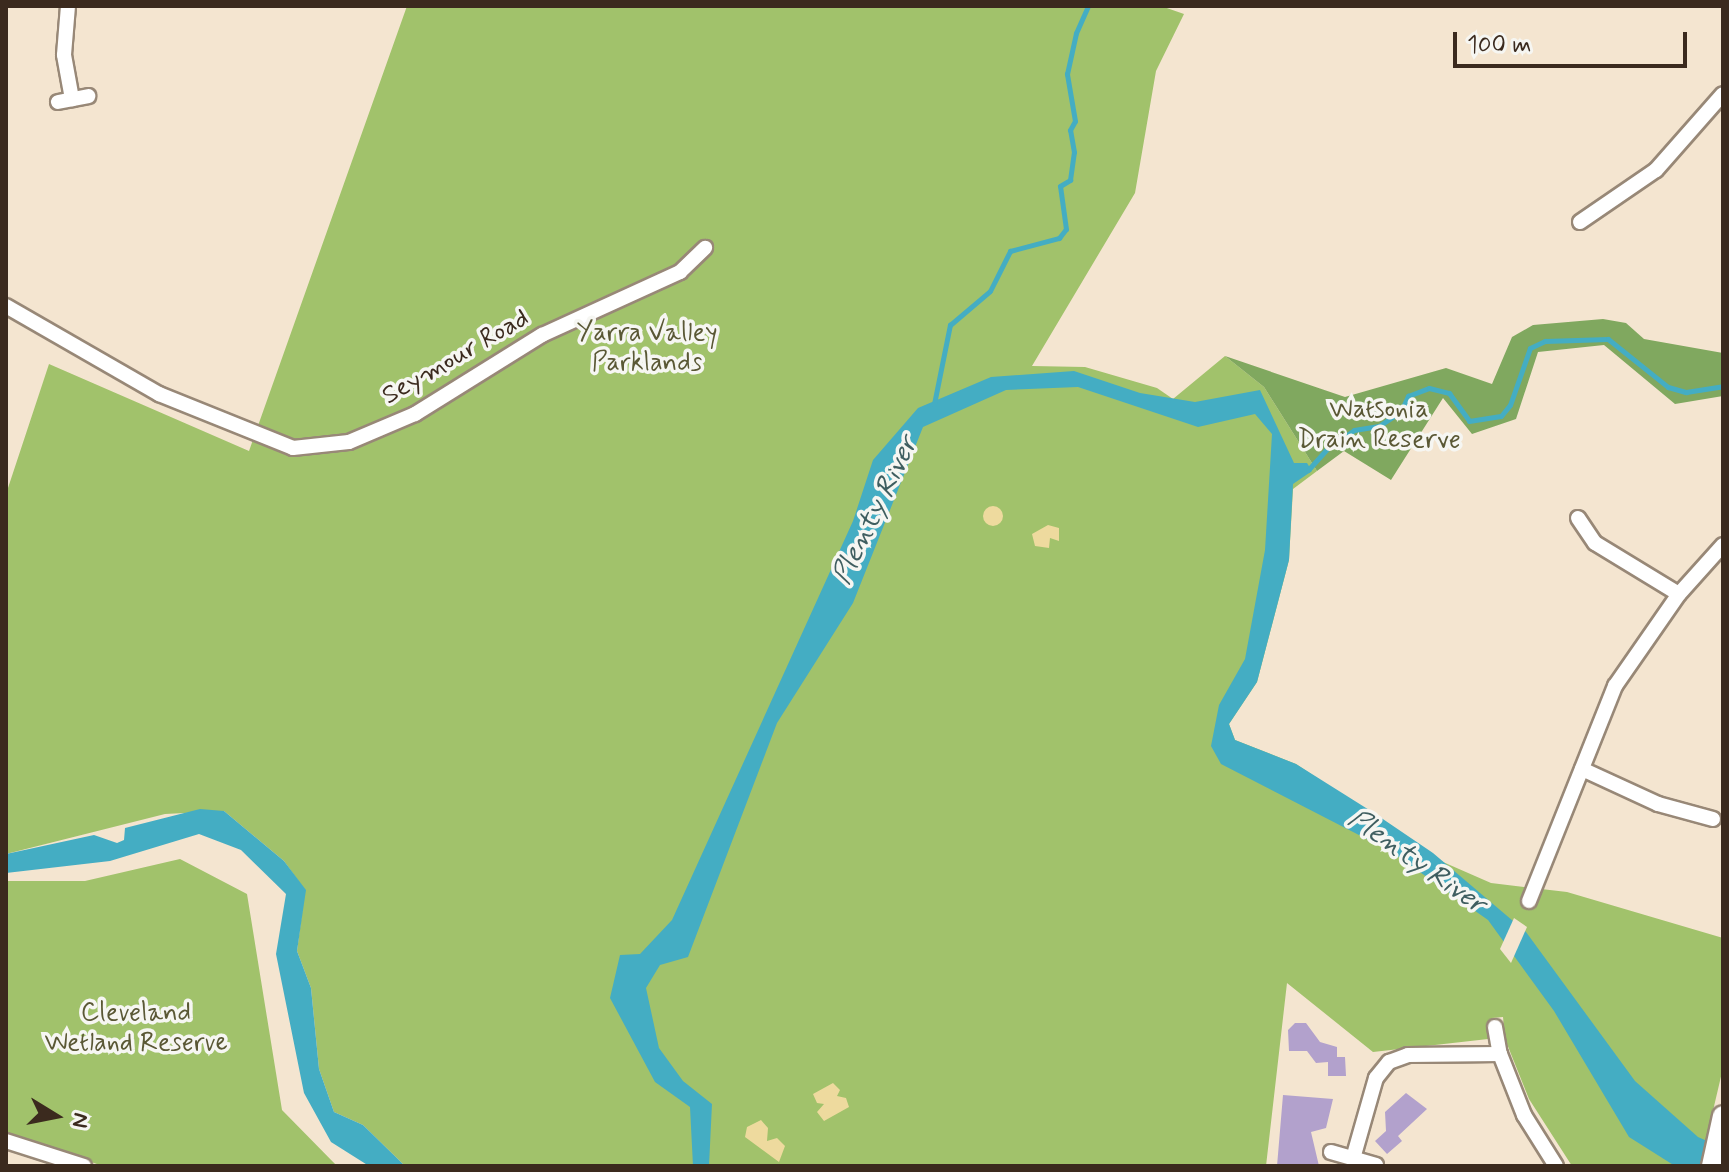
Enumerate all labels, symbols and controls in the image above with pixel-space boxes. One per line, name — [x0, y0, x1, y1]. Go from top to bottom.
scale bar — [1457, 16, 1691, 66]
text: 100 m — [1467, 30, 1531, 61]
street label: Seymour Road — [377, 303, 535, 413]
park label: Yarra Valley Parklands — [578, 318, 716, 380]
park label: Watsonia Drain Reserve — [1298, 395, 1460, 456]
water label: Plenty River — [826, 432, 926, 590]
water label: Plenty River — [1341, 803, 1491, 921]
park label: Cleveland Wetland Reserve — [45, 998, 227, 1060]
north arrow — [16, 1076, 96, 1156]
text: N — [65, 1111, 95, 1130]

